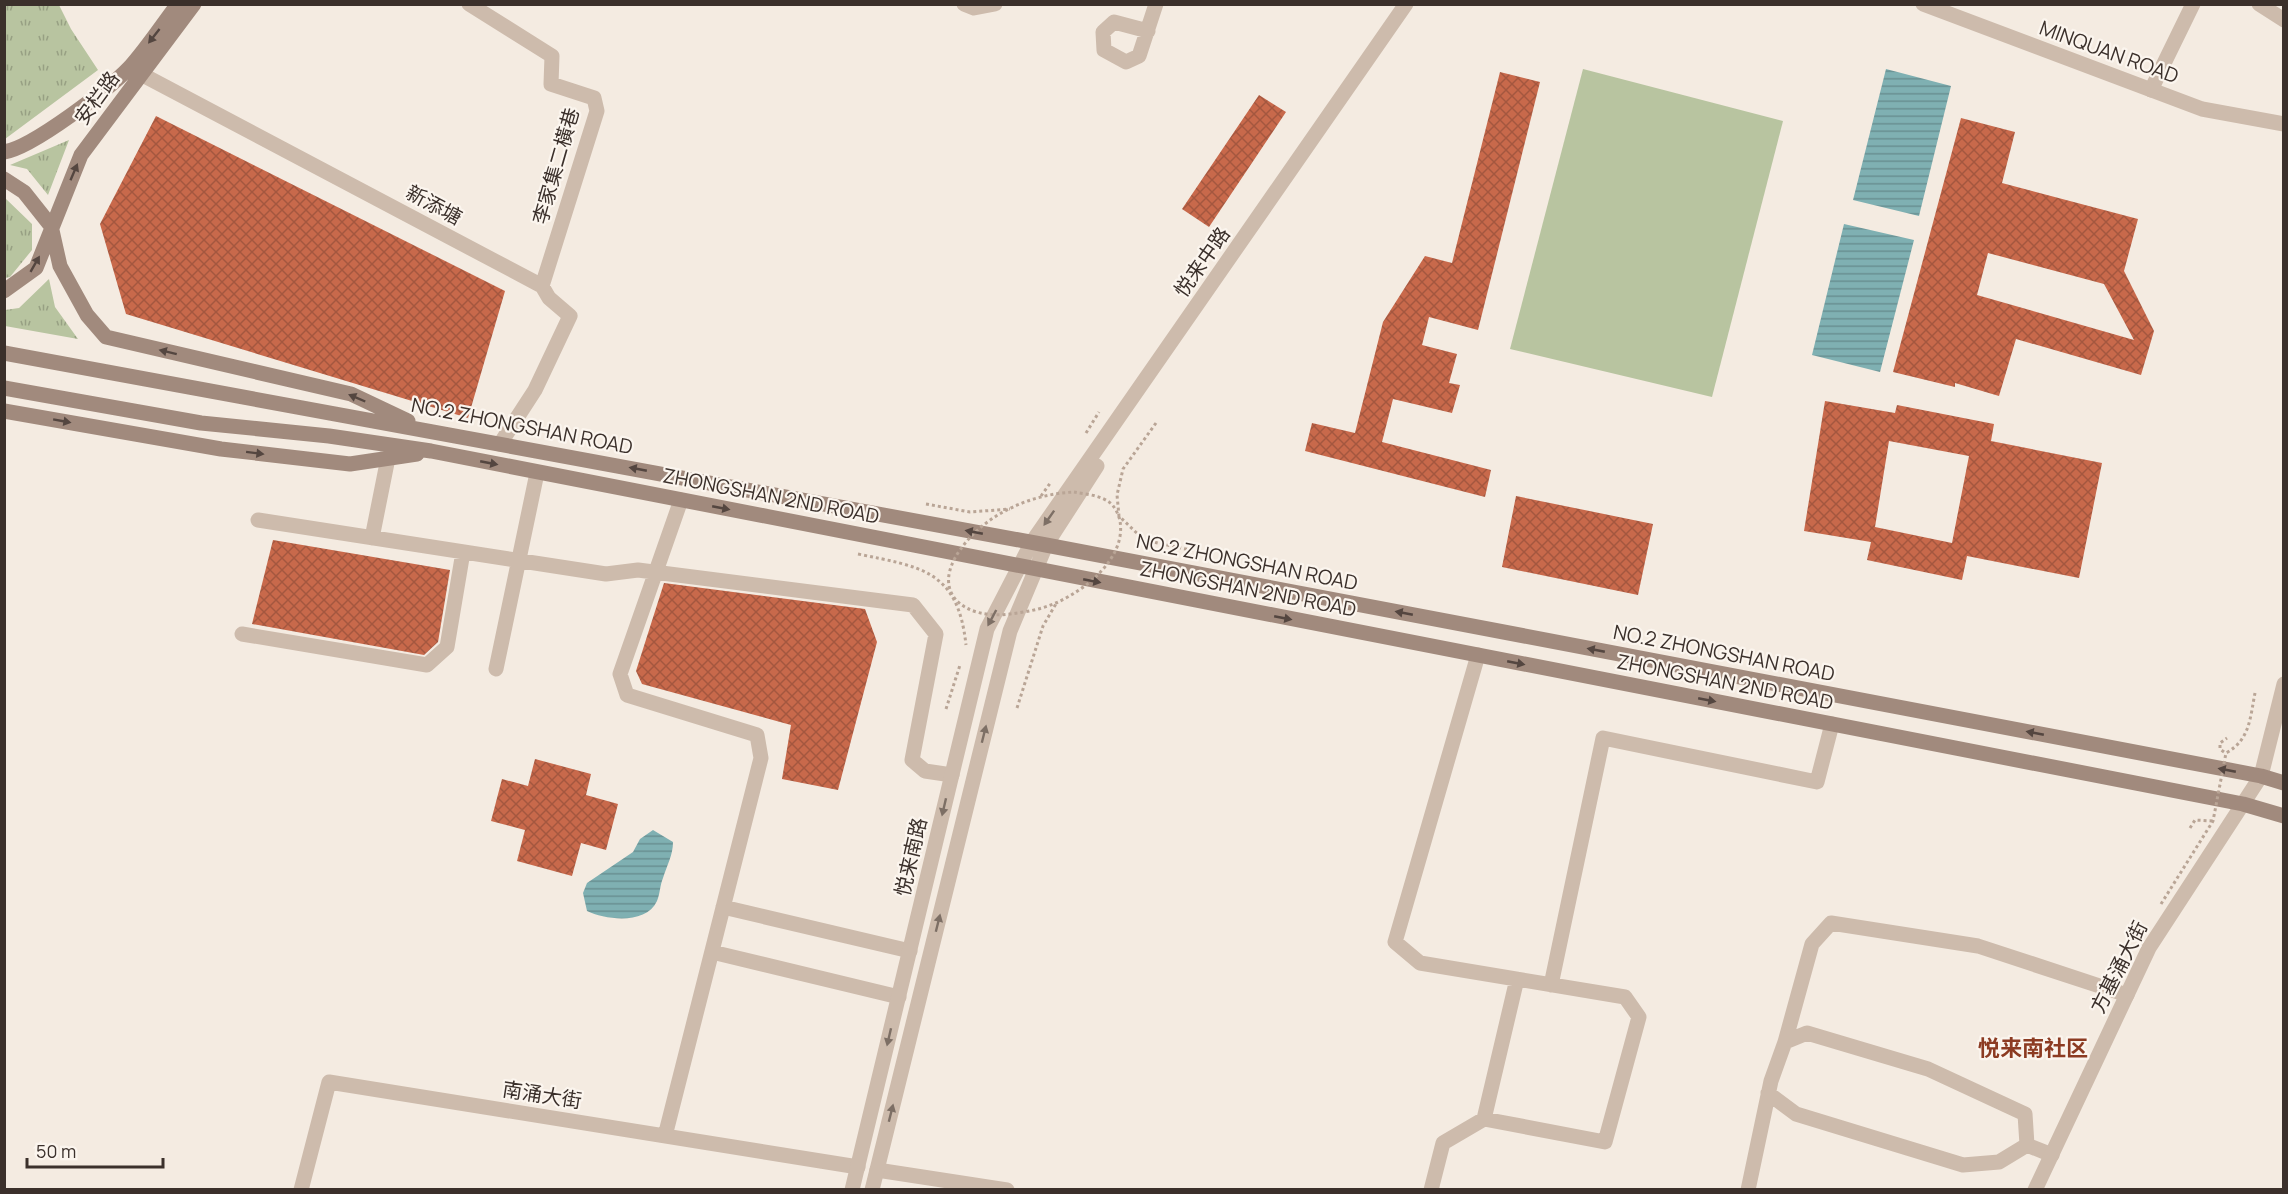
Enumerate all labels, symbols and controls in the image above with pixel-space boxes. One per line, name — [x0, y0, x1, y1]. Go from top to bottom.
street label: MINQUAN ROAD — [2036, 14, 2182, 89]
one-way arrow — [148, 29, 160, 44]
street label: 安栏路 — [68, 66, 125, 130]
street label: 李家集二橫巷 — [526, 104, 585, 227]
one-way arrow — [70, 163, 79, 181]
street label: 新添塘 — [401, 179, 467, 231]
street label: 悦来中路 — [1168, 221, 1236, 302]
one-way arrow — [29, 256, 40, 273]
one-way arrow — [158, 346, 177, 356]
street label: NO.2 ZHONGSHAN ROAD — [409, 391, 635, 460]
one-way arrow — [348, 393, 366, 402]
one-way arrow — [53, 417, 72, 426]
one-way arrow — [245, 448, 264, 458]
one-way arrow — [479, 459, 498, 468]
street label: ZHONGSHAN 2ND ROAD — [661, 461, 882, 530]
one-way arrow — [628, 464, 647, 473]
one-way arrow — [712, 504, 731, 513]
one-way arrow — [1043, 509, 1055, 525]
one-way arrow — [964, 527, 983, 536]
street label: NO.2 ZHONGSHAN ROAD — [1134, 527, 1360, 596]
street label: ZHONGSHAN 2ND ROAD — [1138, 554, 1359, 623]
one-way arrow — [1082, 577, 1101, 586]
one-way arrow — [1395, 608, 1414, 617]
one-way arrow — [987, 610, 997, 627]
one-way arrow — [1274, 614, 1293, 623]
street label: NO.2 ZHONGSHAN ROAD — [1611, 618, 1837, 687]
one-way arrow — [1586, 645, 1605, 654]
street label: ZHONGSHAN 2ND ROAD — [1615, 647, 1836, 716]
one-way arrow — [1507, 659, 1526, 668]
one-way arrow — [1698, 696, 1717, 705]
one-way arrow — [980, 725, 990, 743]
one-way arrow — [2025, 728, 2044, 737]
one-way arrow — [2217, 765, 2236, 774]
one-way arrow — [939, 798, 949, 816]
street label: 悦来南路 — [888, 815, 933, 899]
one-way arrow — [933, 914, 943, 933]
street label: 方基涌大街 — [2084, 916, 2153, 1017]
one-way arrow — [884, 1028, 893, 1047]
district label: 悦来南社区 — [1978, 1033, 2088, 1063]
street label: 南涌大街 — [500, 1075, 584, 1114]
one-way arrow — [887, 1104, 897, 1122]
scale bar — [27, 1131, 164, 1169]
text: 50 m — [36, 1139, 76, 1163]

